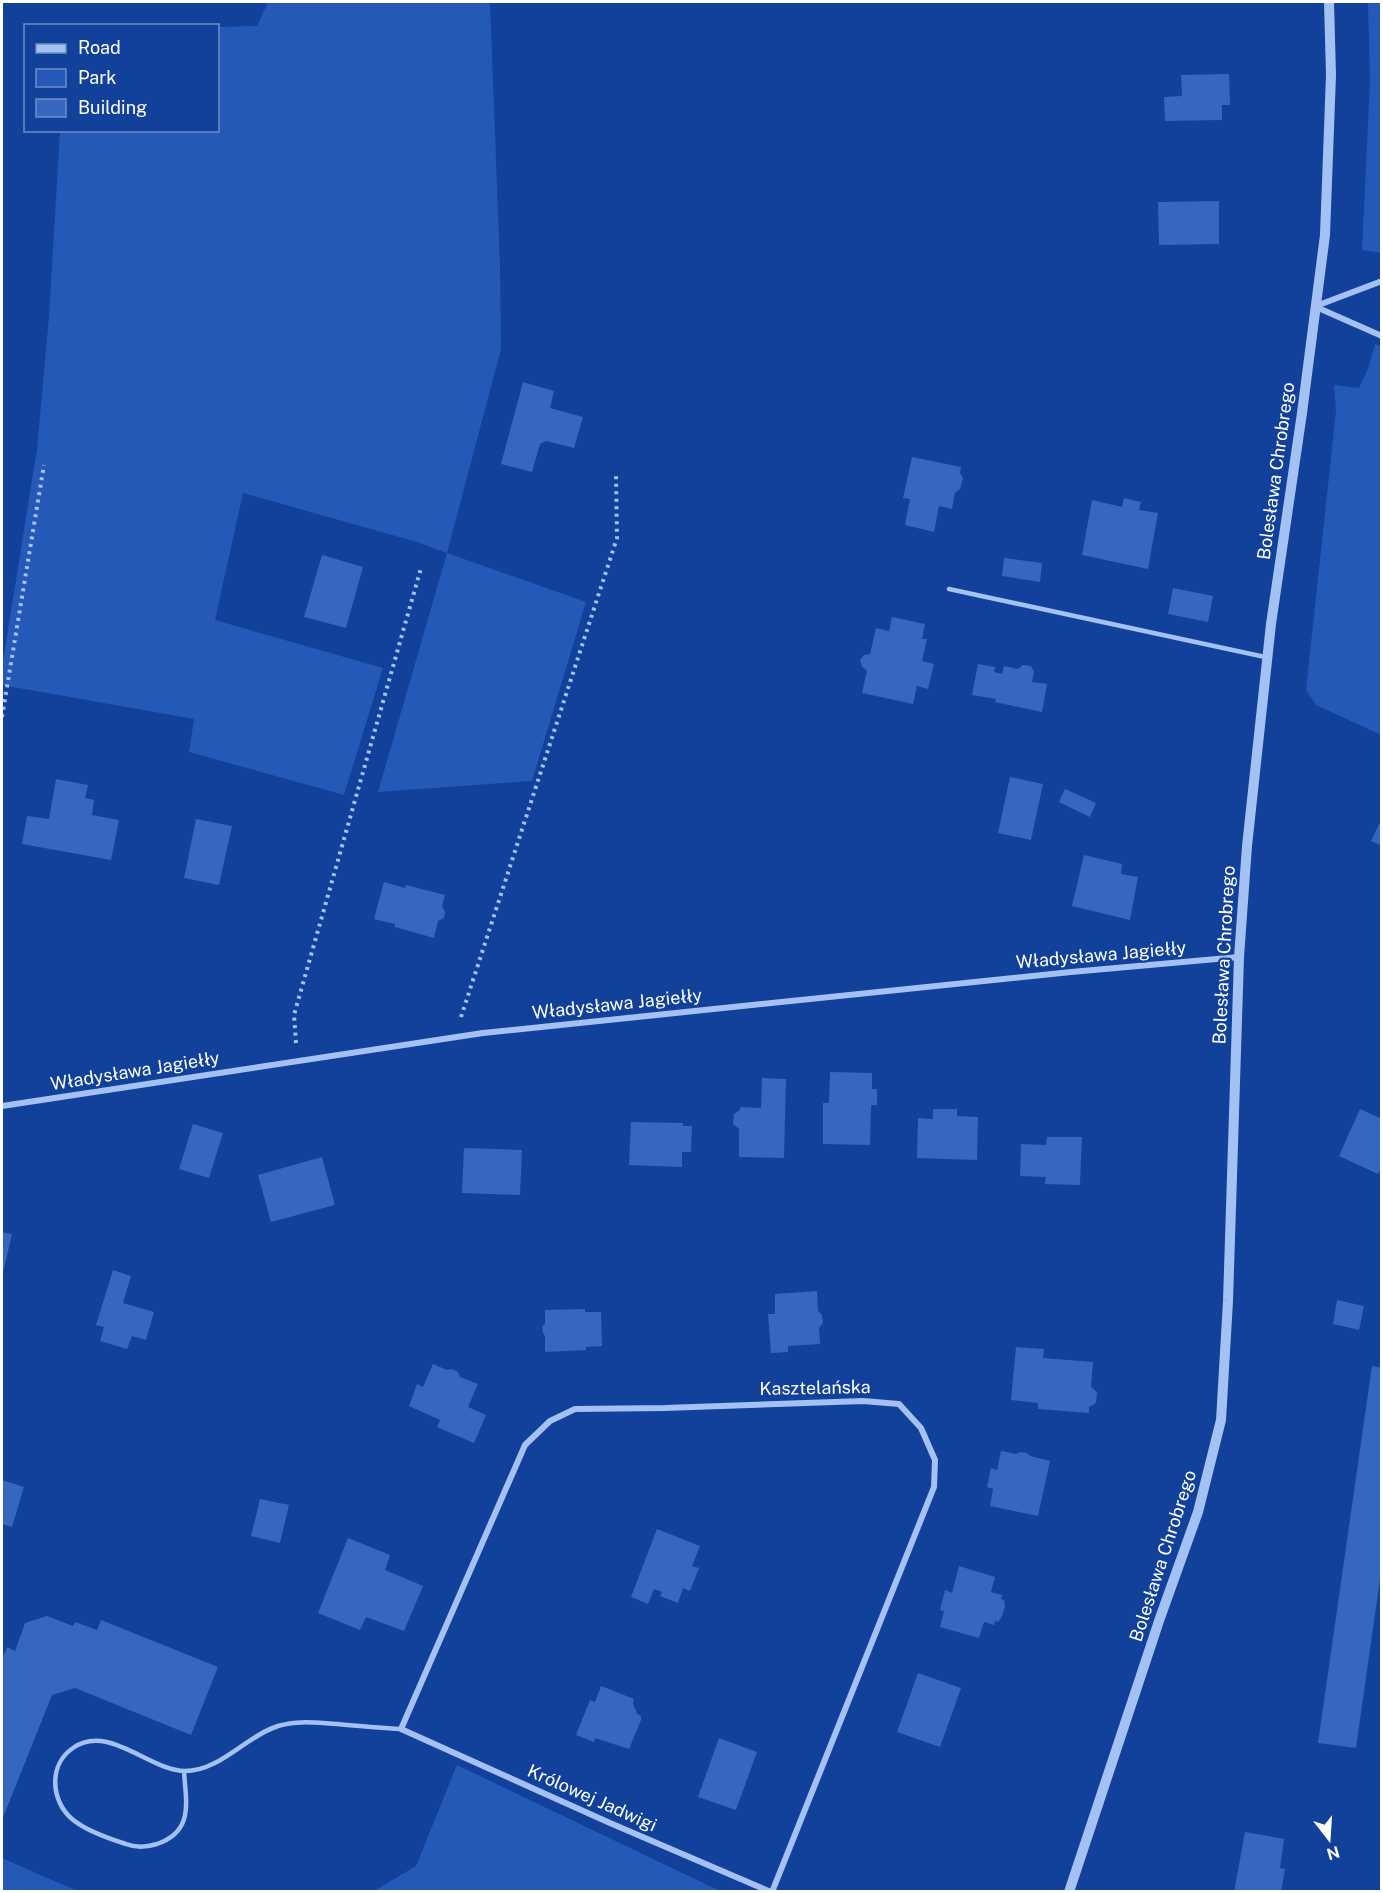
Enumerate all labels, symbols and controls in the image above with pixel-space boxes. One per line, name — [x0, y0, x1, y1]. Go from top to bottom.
legend — [24, 24, 219, 132]
text: Road — [78, 37, 121, 58]
text: Park — [78, 67, 116, 88]
text: Building — [78, 97, 147, 118]
street label: Bolesława Chrobrego — [1253, 381, 1298, 561]
street label: Bolesława Chrobrego — [1208, 865, 1239, 1045]
street label: Władysława Jagiełły — [1015, 937, 1187, 972]
street label: Władysława Jagiełły — [531, 984, 703, 1023]
street label: Władysława Jagiełły — [49, 1047, 221, 1094]
street label: Kasztelańska — [759, 1376, 871, 1399]
street label: Bolesława Chrobrego — [1125, 1467, 1200, 1644]
street label: Królowej Jadwigi — [524, 1760, 660, 1835]
north arrow — [1299, 1809, 1359, 1869]
text: N — [1324, 1842, 1342, 1864]

